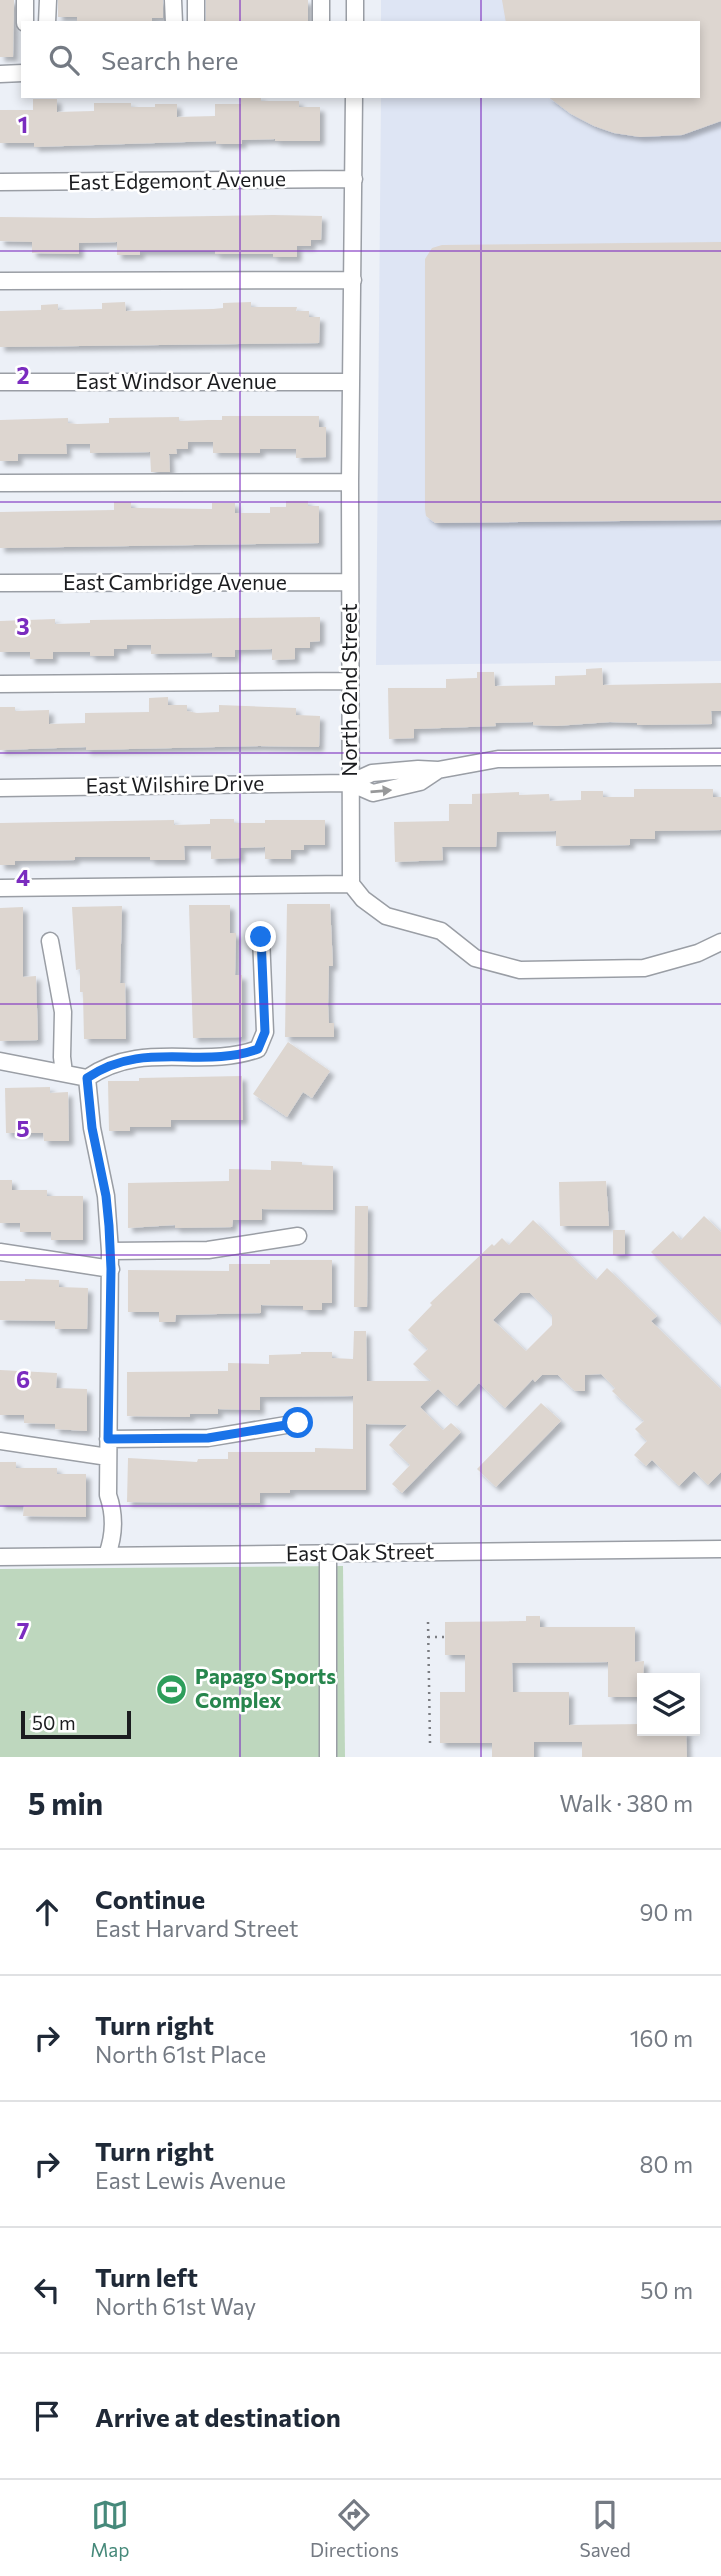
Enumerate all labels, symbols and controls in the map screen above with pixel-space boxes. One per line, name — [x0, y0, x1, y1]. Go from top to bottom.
search box — [21, 21, 700, 98]
icon: search — [45, 41, 83, 79]
text: Search here — [101, 44, 239, 75]
text: 1 — [18, 110, 28, 138]
street label: East Edgemont Avenue — [68, 165, 286, 194]
text: 2 — [16, 361, 30, 389]
street label: East Windsor Avenue — [75, 368, 277, 393]
street label: East Cambridge Avenue — [63, 569, 287, 594]
street label: North 62nd Street — [336, 603, 361, 777]
text: 3 — [16, 612, 30, 640]
street label: East Wilshire Drive — [85, 769, 264, 798]
one-way arrow — [370, 785, 392, 796]
text: 4 — [16, 863, 30, 891]
route end — [245, 921, 276, 952]
text: 5 — [16, 1114, 30, 1142]
text: 6 — [16, 1365, 30, 1393]
route start — [282, 1407, 313, 1438]
street label: East Oak Street — [286, 1538, 434, 1565]
text: 7 — [17, 1616, 29, 1644]
place label: Papago Sports Complex — [195, 1663, 336, 1712]
sports icon: Papago Sports Complex — [155, 1672, 189, 1706]
map controls — [637, 1673, 700, 1736]
button: layers — [637, 1673, 700, 1736]
scale bar — [21, 1708, 131, 1740]
text: 50 m — [32, 1711, 76, 1734]
text: 5 min — [28, 1784, 103, 1821]
text: Walk · 380 m — [560, 1789, 693, 1817]
text: Continue — [95, 1883, 205, 1914]
icon: ahead — [28, 1893, 66, 1931]
text: 90 m — [640, 1898, 693, 1926]
text: East Harvard Street — [95, 1914, 298, 1942]
text: Turn right — [95, 2009, 214, 2040]
icon: right — [28, 2019, 66, 2057]
text: 160 m — [630, 2024, 693, 2052]
text: North 61st Place — [95, 2040, 266, 2068]
text: Turn right — [95, 2135, 214, 2166]
icon: right — [28, 2145, 66, 2183]
text: 80 m — [640, 2150, 693, 2178]
text: East Lewis Avenue — [95, 2166, 286, 2194]
text: Turn left — [95, 2261, 198, 2292]
icon: left — [28, 2271, 66, 2309]
text: 50 m — [640, 2276, 693, 2304]
text: North 61st Way — [95, 2292, 256, 2320]
icon: arrive — [28, 2397, 66, 2435]
text: Arrive at destination — [95, 2401, 341, 2432]
tab: Map — [90, 2496, 129, 2561]
tab: Directions — [310, 2496, 399, 2561]
tab: Saved — [579, 2496, 631, 2561]

